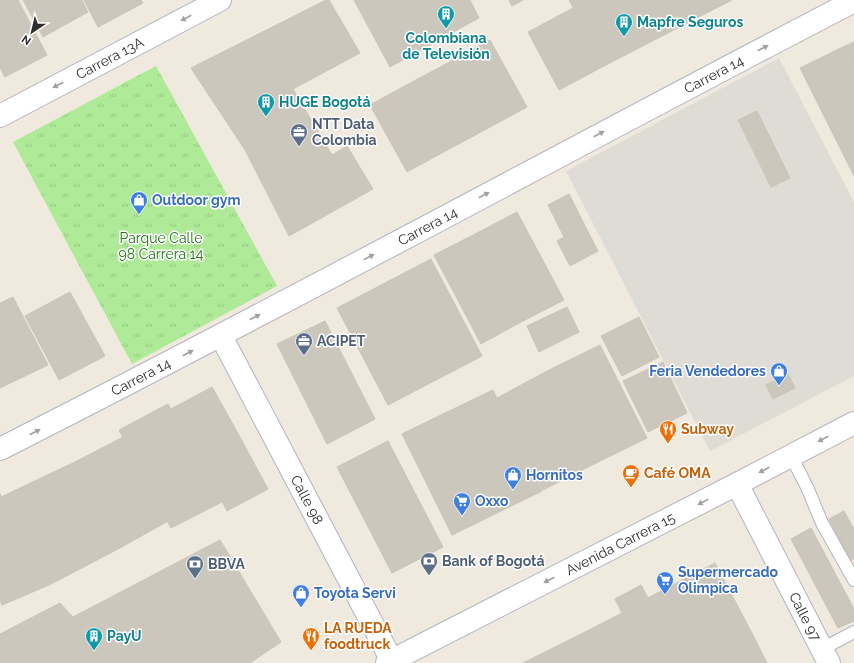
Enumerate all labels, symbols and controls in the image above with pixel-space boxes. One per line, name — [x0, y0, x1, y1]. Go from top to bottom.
building icon: Colombiana de Televisión — [436, 4, 456, 29]
north arrow — [12, 12, 52, 52]
building icon: Mapfre Seguros — [614, 12, 634, 37]
place label: Mapfre Seguros — [637, 14, 743, 30]
one-way arrow — [180, 15, 191, 21]
place label: Colombiana de Televisión — [402, 30, 490, 62]
text: N — [19, 32, 34, 48]
street label: Carrera 13A — [73, 34, 147, 83]
one-way arrow — [758, 45, 769, 51]
street label: Carrera 14 — [681, 52, 746, 97]
one-way arrow — [52, 82, 64, 89]
building icon: HUGE Bogotá — [256, 92, 276, 117]
place label: HUGE Bogotá — [279, 94, 371, 110]
place label: NTT Data Colombia — [312, 116, 377, 148]
office icon: NTT Data Colombia — [289, 122, 309, 147]
one-way arrow — [593, 131, 604, 138]
shop icon: Outdoor gym — [129, 190, 149, 215]
place label: Outdoor gym — [152, 192, 241, 208]
one-way arrow — [478, 192, 490, 199]
street label: Carrera 14 — [395, 204, 460, 249]
park label: Parque Calle 98 Carrera 14 — [119, 230, 204, 262]
one-way arrow — [363, 253, 375, 260]
one-way arrow — [249, 314, 261, 321]
office icon: ACIPET — [294, 331, 314, 356]
place label: ACIPET — [317, 333, 366, 349]
one-way arrow — [182, 350, 194, 356]
street label: Carrera 14 — [108, 355, 173, 399]
shop icon: Feria Vendedores — [769, 361, 789, 386]
place label: Feria Vendedores — [649, 363, 766, 379]
restaurant icon: Subway — [658, 419, 678, 444]
place label: Subway — [681, 421, 734, 437]
one-way arrow — [29, 428, 41, 435]
one-way arrow — [817, 436, 829, 443]
cafe icon: Café OMA — [621, 463, 641, 488]
shop icon: Hornitos — [503, 465, 523, 490]
place label: Café OMA — [644, 465, 711, 481]
place label: Hornitos — [526, 467, 583, 483]
one-way arrow — [759, 467, 770, 473]
street label: Calle 98 — [288, 472, 327, 527]
supermarket icon: Oxxo — [452, 491, 472, 516]
place label: Oxxo — [475, 493, 509, 509]
one-way arrow — [697, 499, 708, 505]
street label: Avenida Carrera 15 — [563, 509, 678, 578]
bank icon: Bank of Bogotá — [419, 551, 439, 576]
place label: Bank of Bogotá — [442, 553, 545, 569]
bank icon: BBVA — [185, 554, 205, 579]
place label: BBVA — [208, 556, 245, 572]
place label: Supermercado Olimpica — [678, 564, 779, 596]
supermarket icon: Supermercado Olimpica — [655, 570, 675, 595]
one-way arrow — [543, 577, 555, 583]
shop icon: Toyota Servi — [291, 583, 311, 608]
place label: Toyota Servi — [314, 585, 396, 601]
street label: Calle 97 — [786, 590, 824, 644]
place label: LA RUEDA foodtruck — [324, 620, 392, 652]
building icon: PayU — [84, 626, 104, 651]
restaurant icon: LA RUEDA foodtruck — [301, 626, 321, 651]
place label: PayU — [107, 628, 142, 644]

